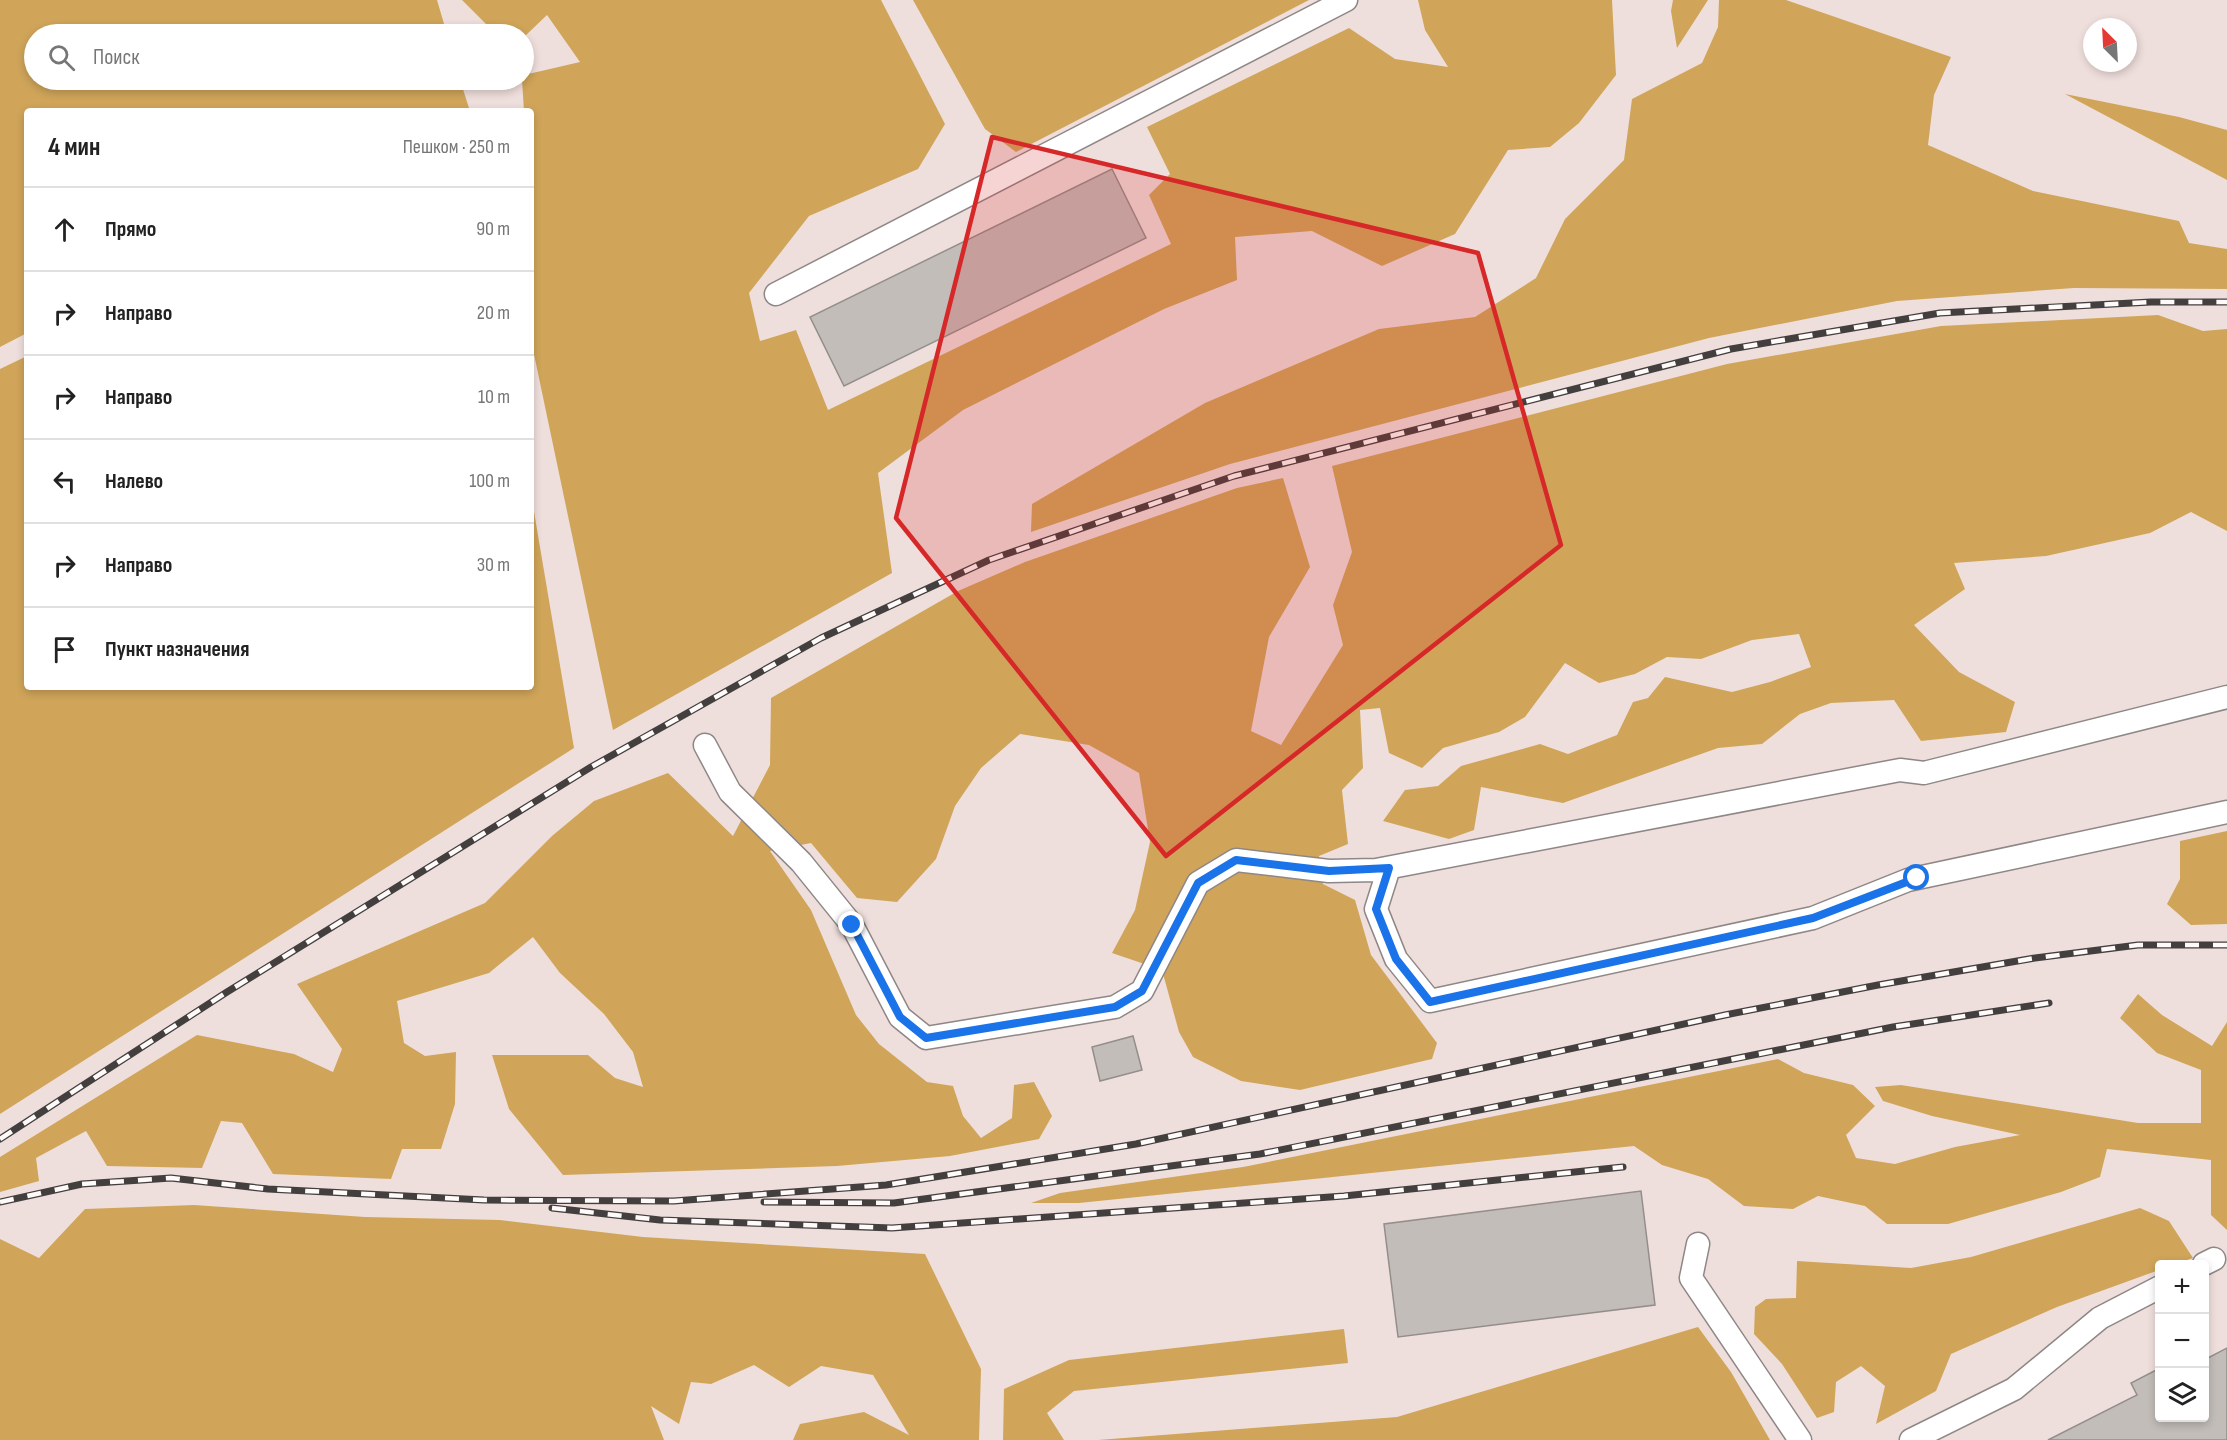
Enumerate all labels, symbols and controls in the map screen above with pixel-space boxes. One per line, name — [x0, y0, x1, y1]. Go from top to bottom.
north arrow — [2083, 18, 2137, 72]
search box — [24, 24, 534, 90]
icon: search — [45, 41, 78, 74]
text: Поиск — [93, 44, 139, 71]
text: 4 мин — [48, 132, 100, 163]
text: Пешком · 250 m — [403, 135, 510, 159]
icon: ahead — [48, 213, 81, 246]
text: Прямо — [105, 216, 156, 243]
text: 90 m — [476, 217, 510, 241]
icon: right — [48, 297, 81, 330]
text: Направо — [105, 300, 172, 327]
text: 20 m — [477, 301, 510, 325]
icon: right — [48, 381, 81, 414]
text: Направо — [105, 384, 172, 411]
text: 10 m — [478, 385, 510, 409]
icon: left — [48, 465, 81, 498]
text: Налево — [105, 468, 163, 495]
text: 100 m — [469, 469, 510, 493]
icon: right — [48, 549, 81, 582]
text: Направо — [105, 552, 172, 579]
text: 30 m — [477, 553, 510, 577]
icon: arrive — [48, 633, 81, 666]
text: Пункт назначения — [105, 636, 249, 663]
route start — [1903, 864, 1929, 890]
route end — [838, 911, 864, 937]
map controls — [2155, 1260, 2209, 1422]
button: + — [2155, 1260, 2209, 1314]
button: − — [2155, 1314, 2209, 1368]
button: layers — [2155, 1368, 2209, 1422]

